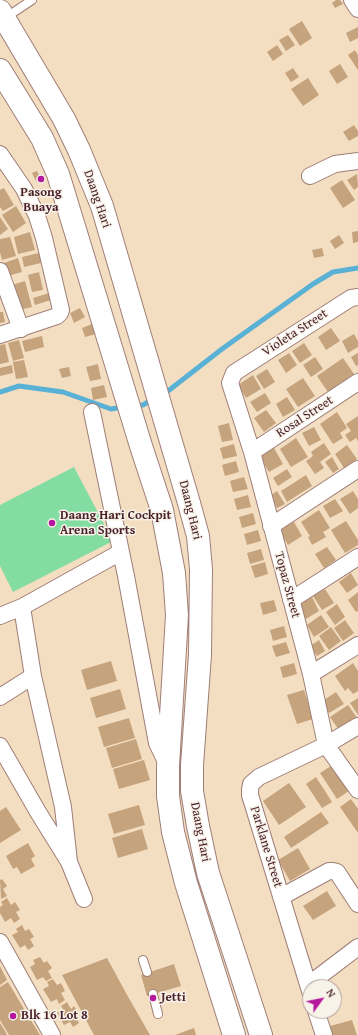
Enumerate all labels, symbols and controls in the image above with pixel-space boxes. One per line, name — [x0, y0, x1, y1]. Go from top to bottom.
street label: Daang Hari — [80, 168, 114, 230]
marker: Pasong Buaya — [36, 174, 46, 184]
place label: Pasong Buaya — [20, 185, 62, 216]
street label: Violeta Street — [259, 306, 331, 360]
street label: Rosal Street — [274, 393, 336, 441]
street label: Daang Hari — [175, 479, 205, 541]
place label: Daang Hari Cockpit Arena Sports — [60, 508, 172, 539]
marker: Daang Hari Cockpit Arena Sports — [47, 518, 57, 528]
street label: Topaz Street — [271, 550, 303, 620]
street label: Daang Hari — [187, 801, 213, 863]
street label: Parklane Street — [246, 805, 286, 889]
north arrow — [302, 979, 342, 1019]
text: N — [323, 986, 340, 1000]
place label: Jetti — [161, 990, 186, 1006]
marker: Jetti — [148, 993, 158, 1003]
place label: Blk 16 Lot 8 — [21, 1008, 88, 1024]
marker: Blk 16 Lot 8 — [8, 1011, 18, 1021]

